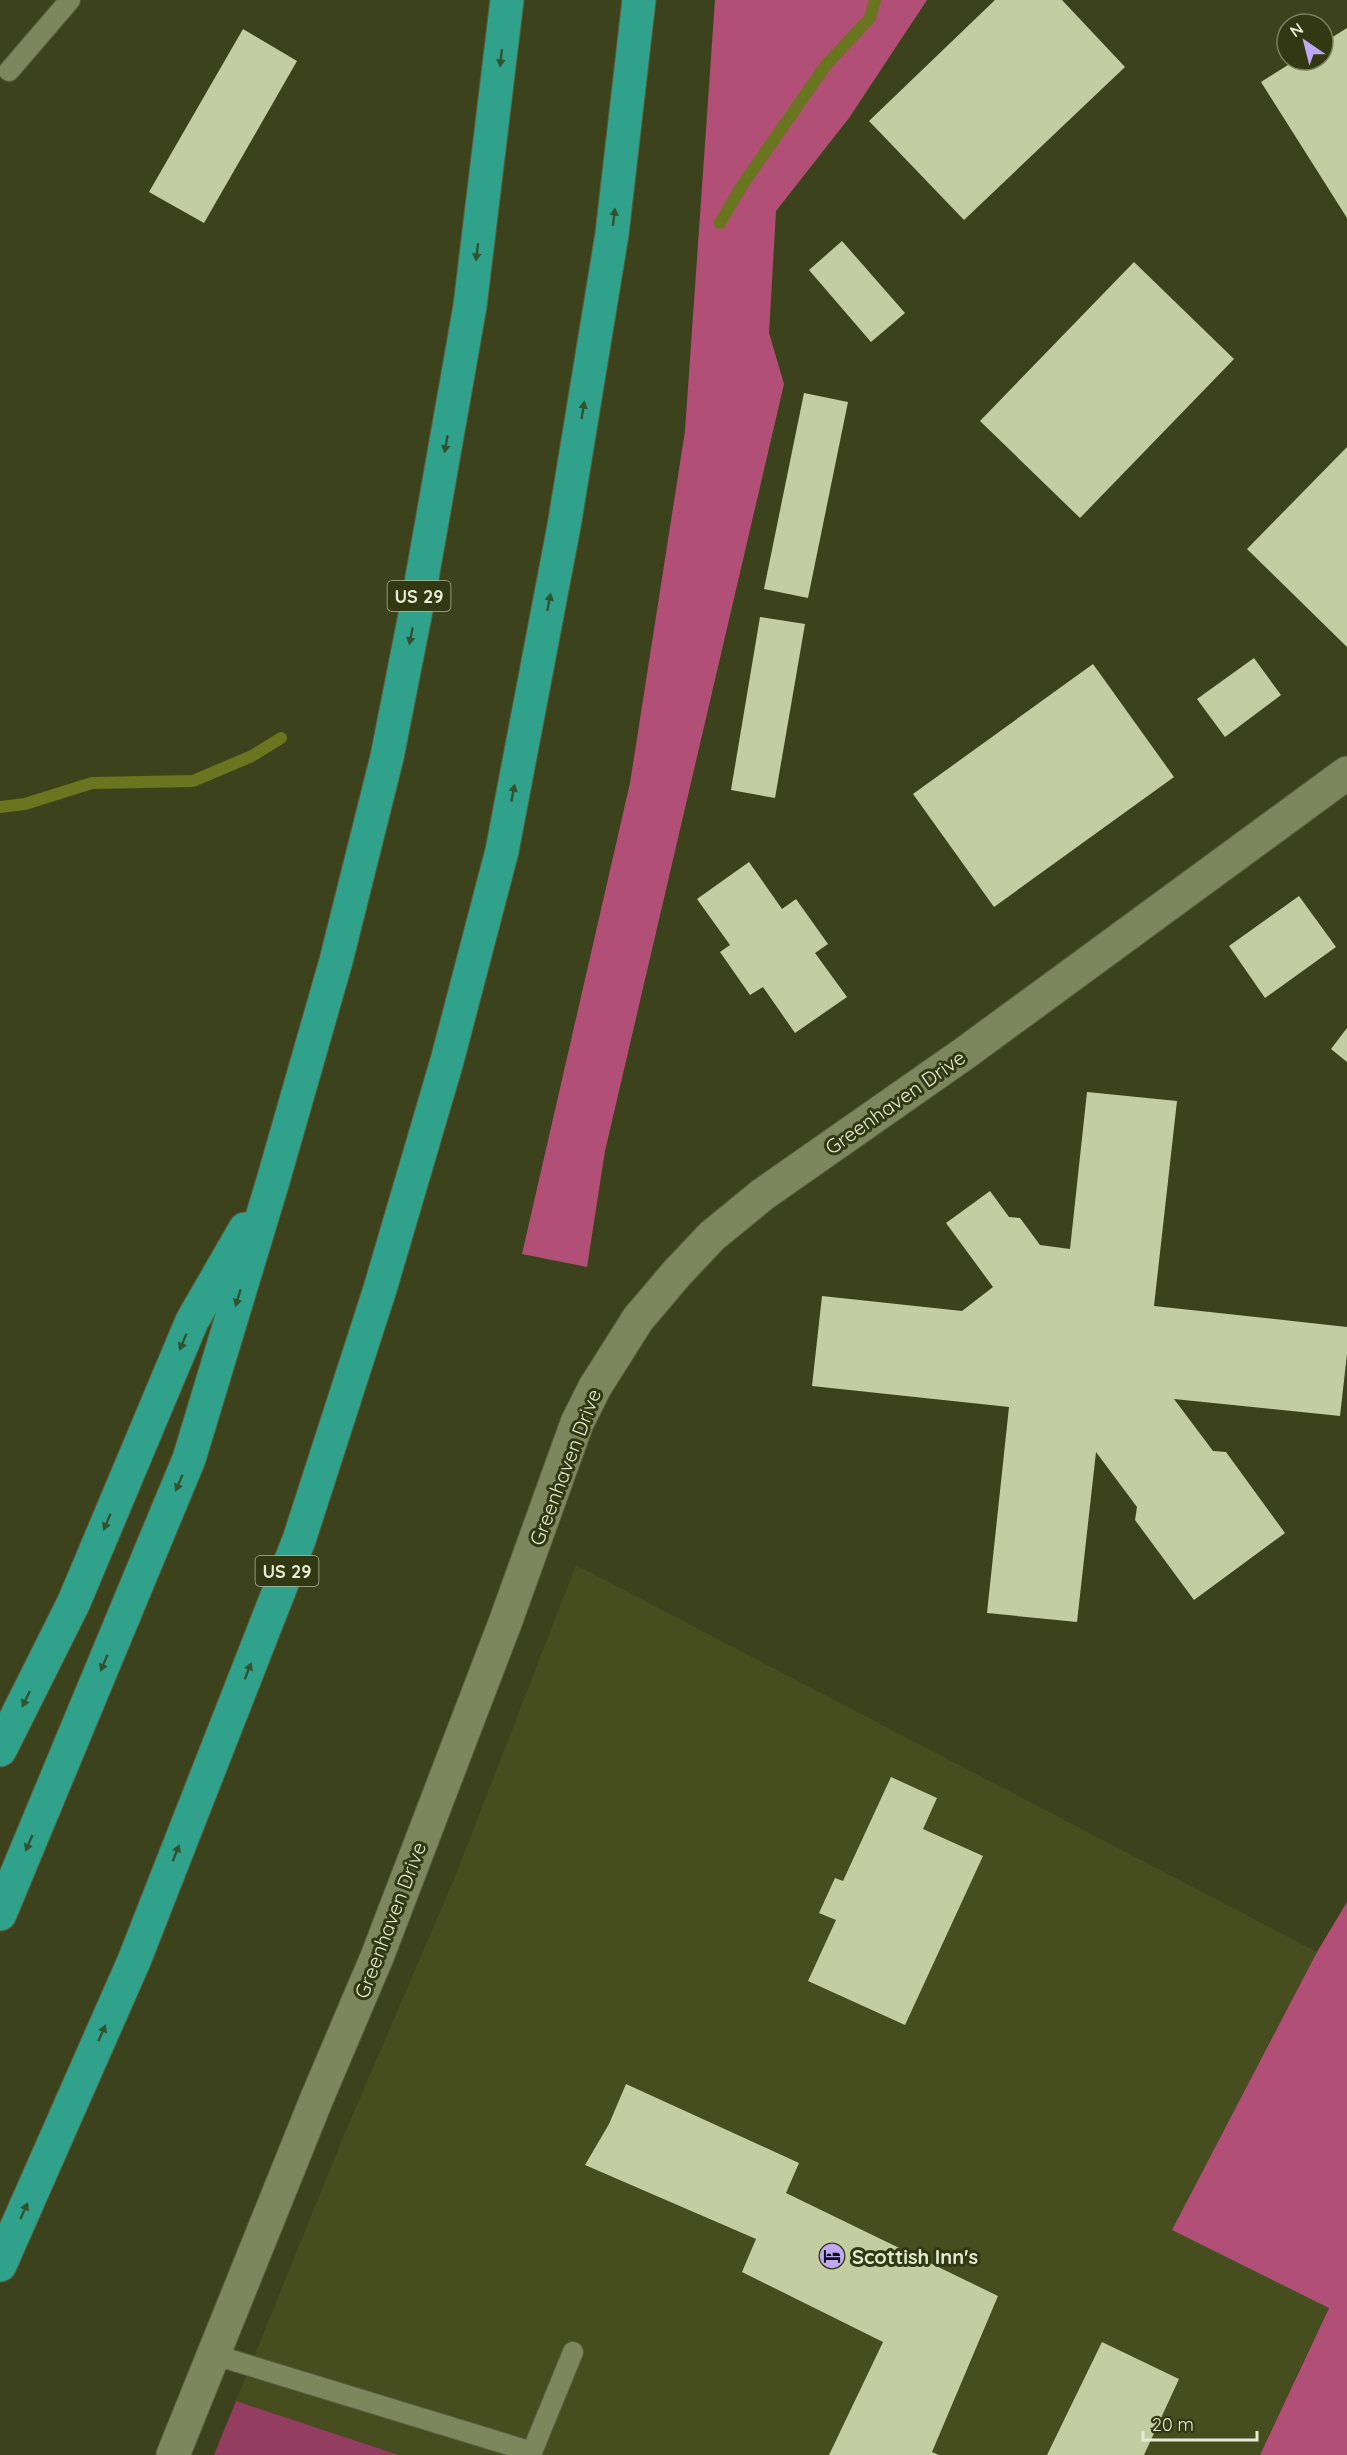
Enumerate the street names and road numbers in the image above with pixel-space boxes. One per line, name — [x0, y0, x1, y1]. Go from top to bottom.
road number: US 29 — [388, 581, 450, 611]
street label: Greenhaven Drive — [820, 1044, 970, 1160]
street label: Greenhaven Drive — [524, 1385, 606, 1549]
road number: US 29 — [256, 1556, 318, 1586]
street label: Greenhaven Drive — [349, 1838, 431, 2002]

